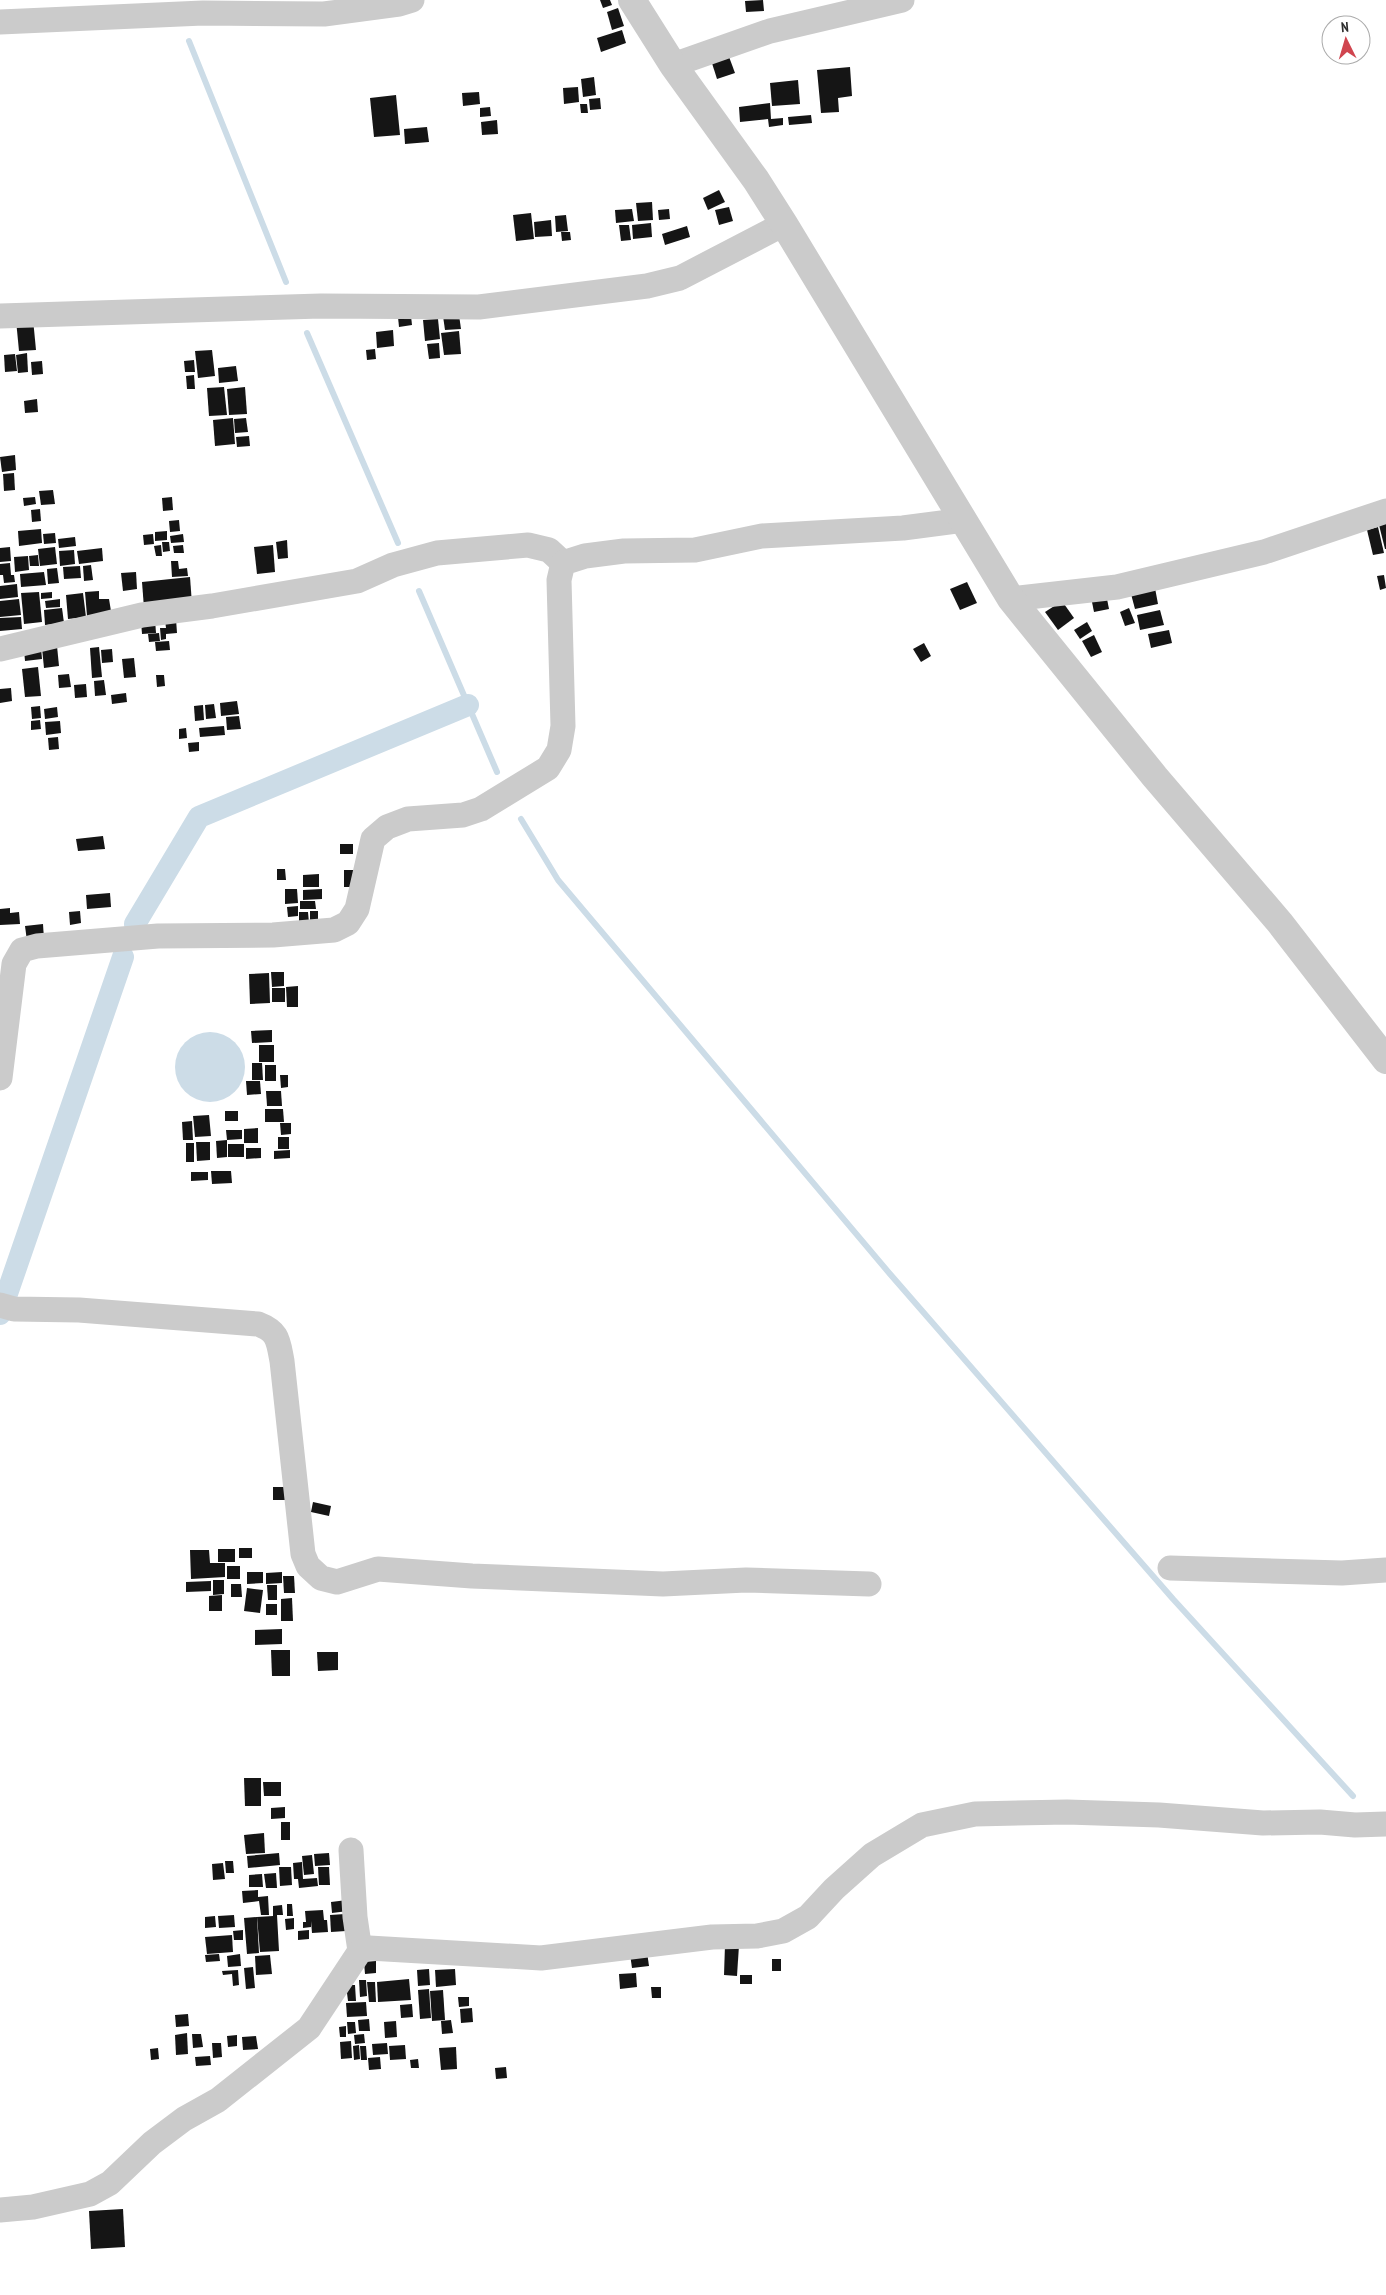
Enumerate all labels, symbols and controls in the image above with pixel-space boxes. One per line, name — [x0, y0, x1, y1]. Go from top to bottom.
north arrow — [1321, 15, 1371, 65]
text: N — [1340, 18, 1349, 36]

